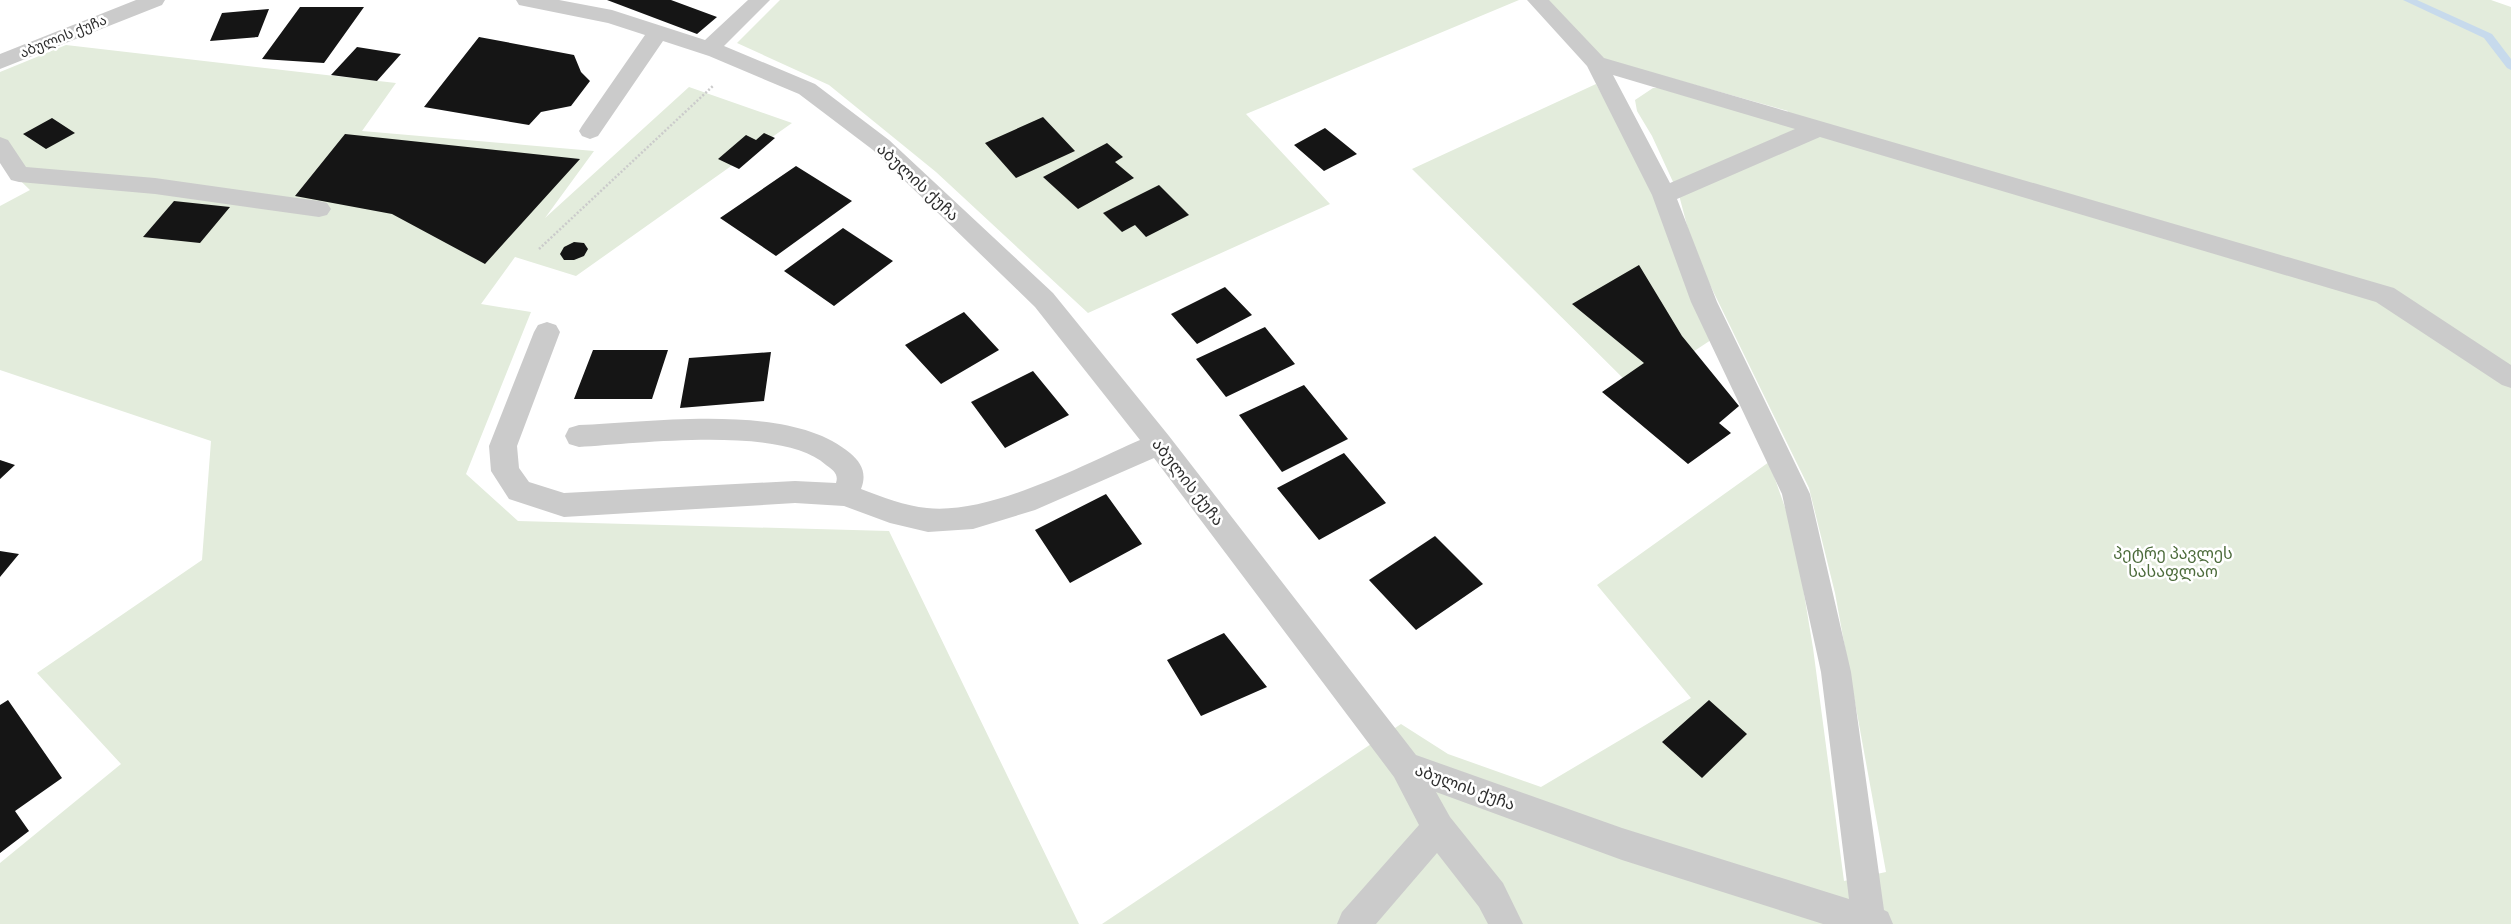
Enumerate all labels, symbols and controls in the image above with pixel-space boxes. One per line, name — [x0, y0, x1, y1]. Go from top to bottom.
street label: აბულის ქუჩა — [17, 10, 109, 62]
street label: აბულის ქუჩა — [872, 139, 963, 226]
street label: აბულის ქუჩა — [1147, 435, 1228, 530]
park label: პეტრე პავლეს სასაფლაო — [2113, 544, 2233, 582]
street label: აბულის ქუჩა — [1412, 760, 1518, 815]

